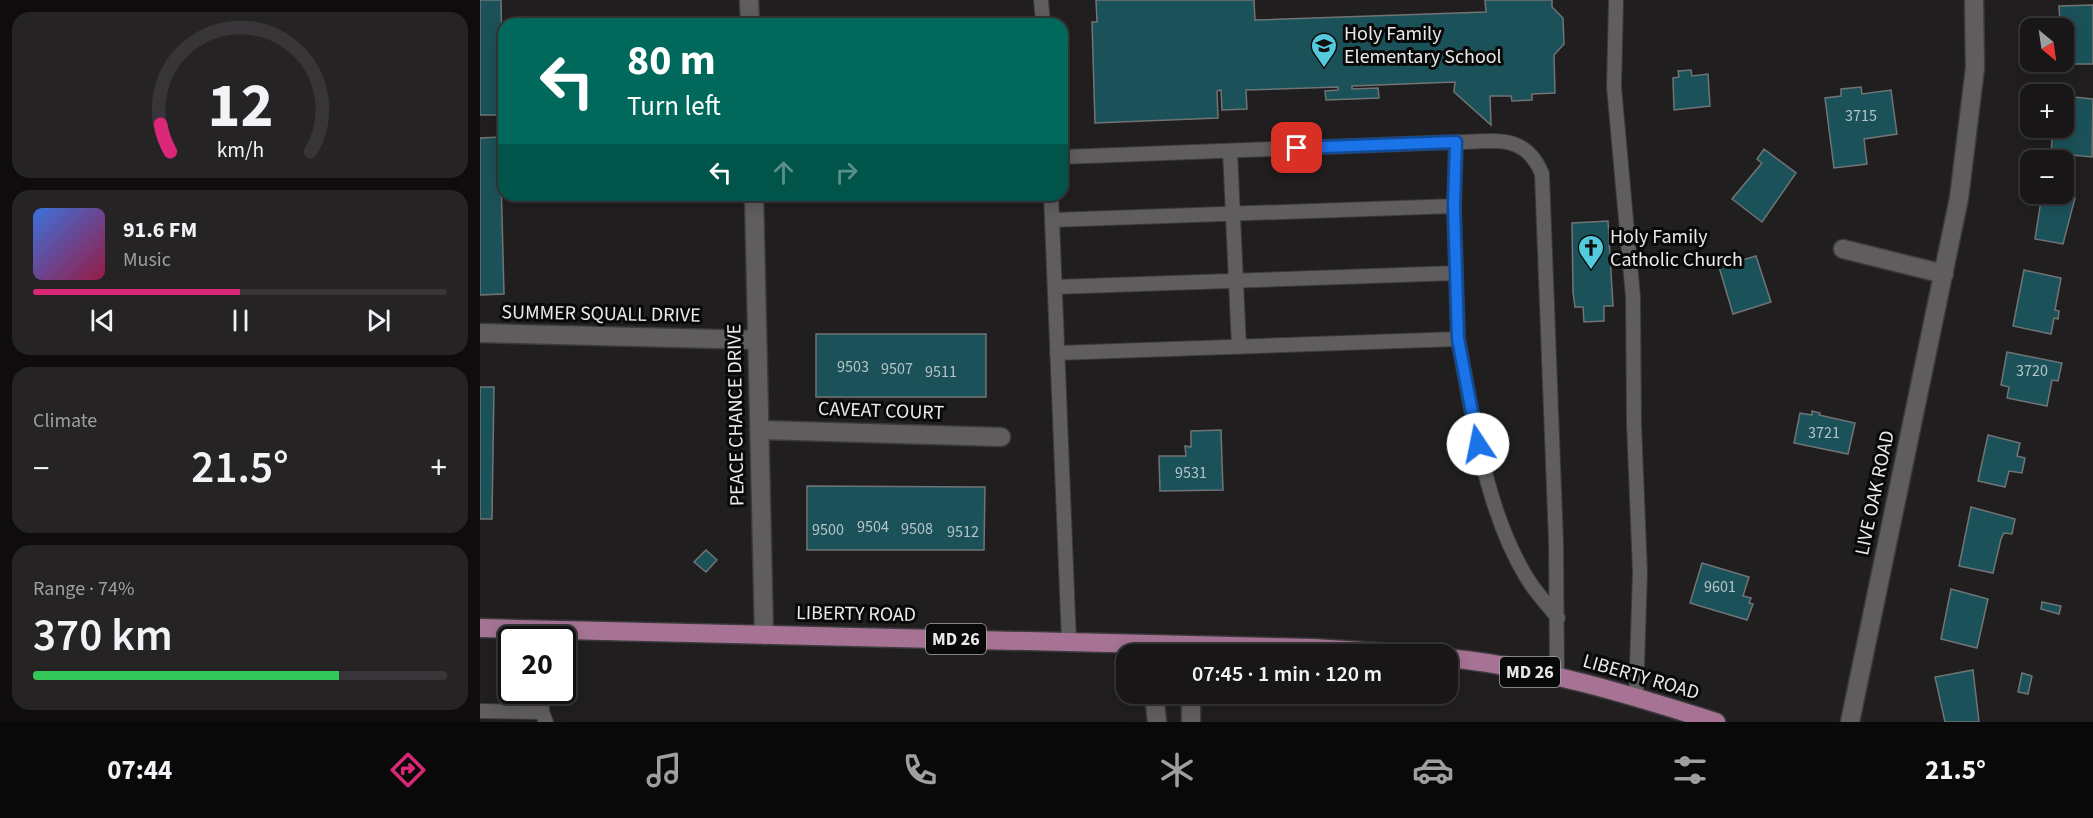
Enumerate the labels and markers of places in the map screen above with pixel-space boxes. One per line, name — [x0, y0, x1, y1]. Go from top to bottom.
place label: Holy Family Elementary School — [1344, 20, 1502, 71]
school or university icon: Holy Family Elementary School — [1309, 31, 1339, 69]
pin — [1271, 122, 1322, 173]
place label: Holy Family Catholic Church — [1610, 223, 1743, 274]
church icon: Holy Family Catholic Church — [1576, 233, 1606, 271]

